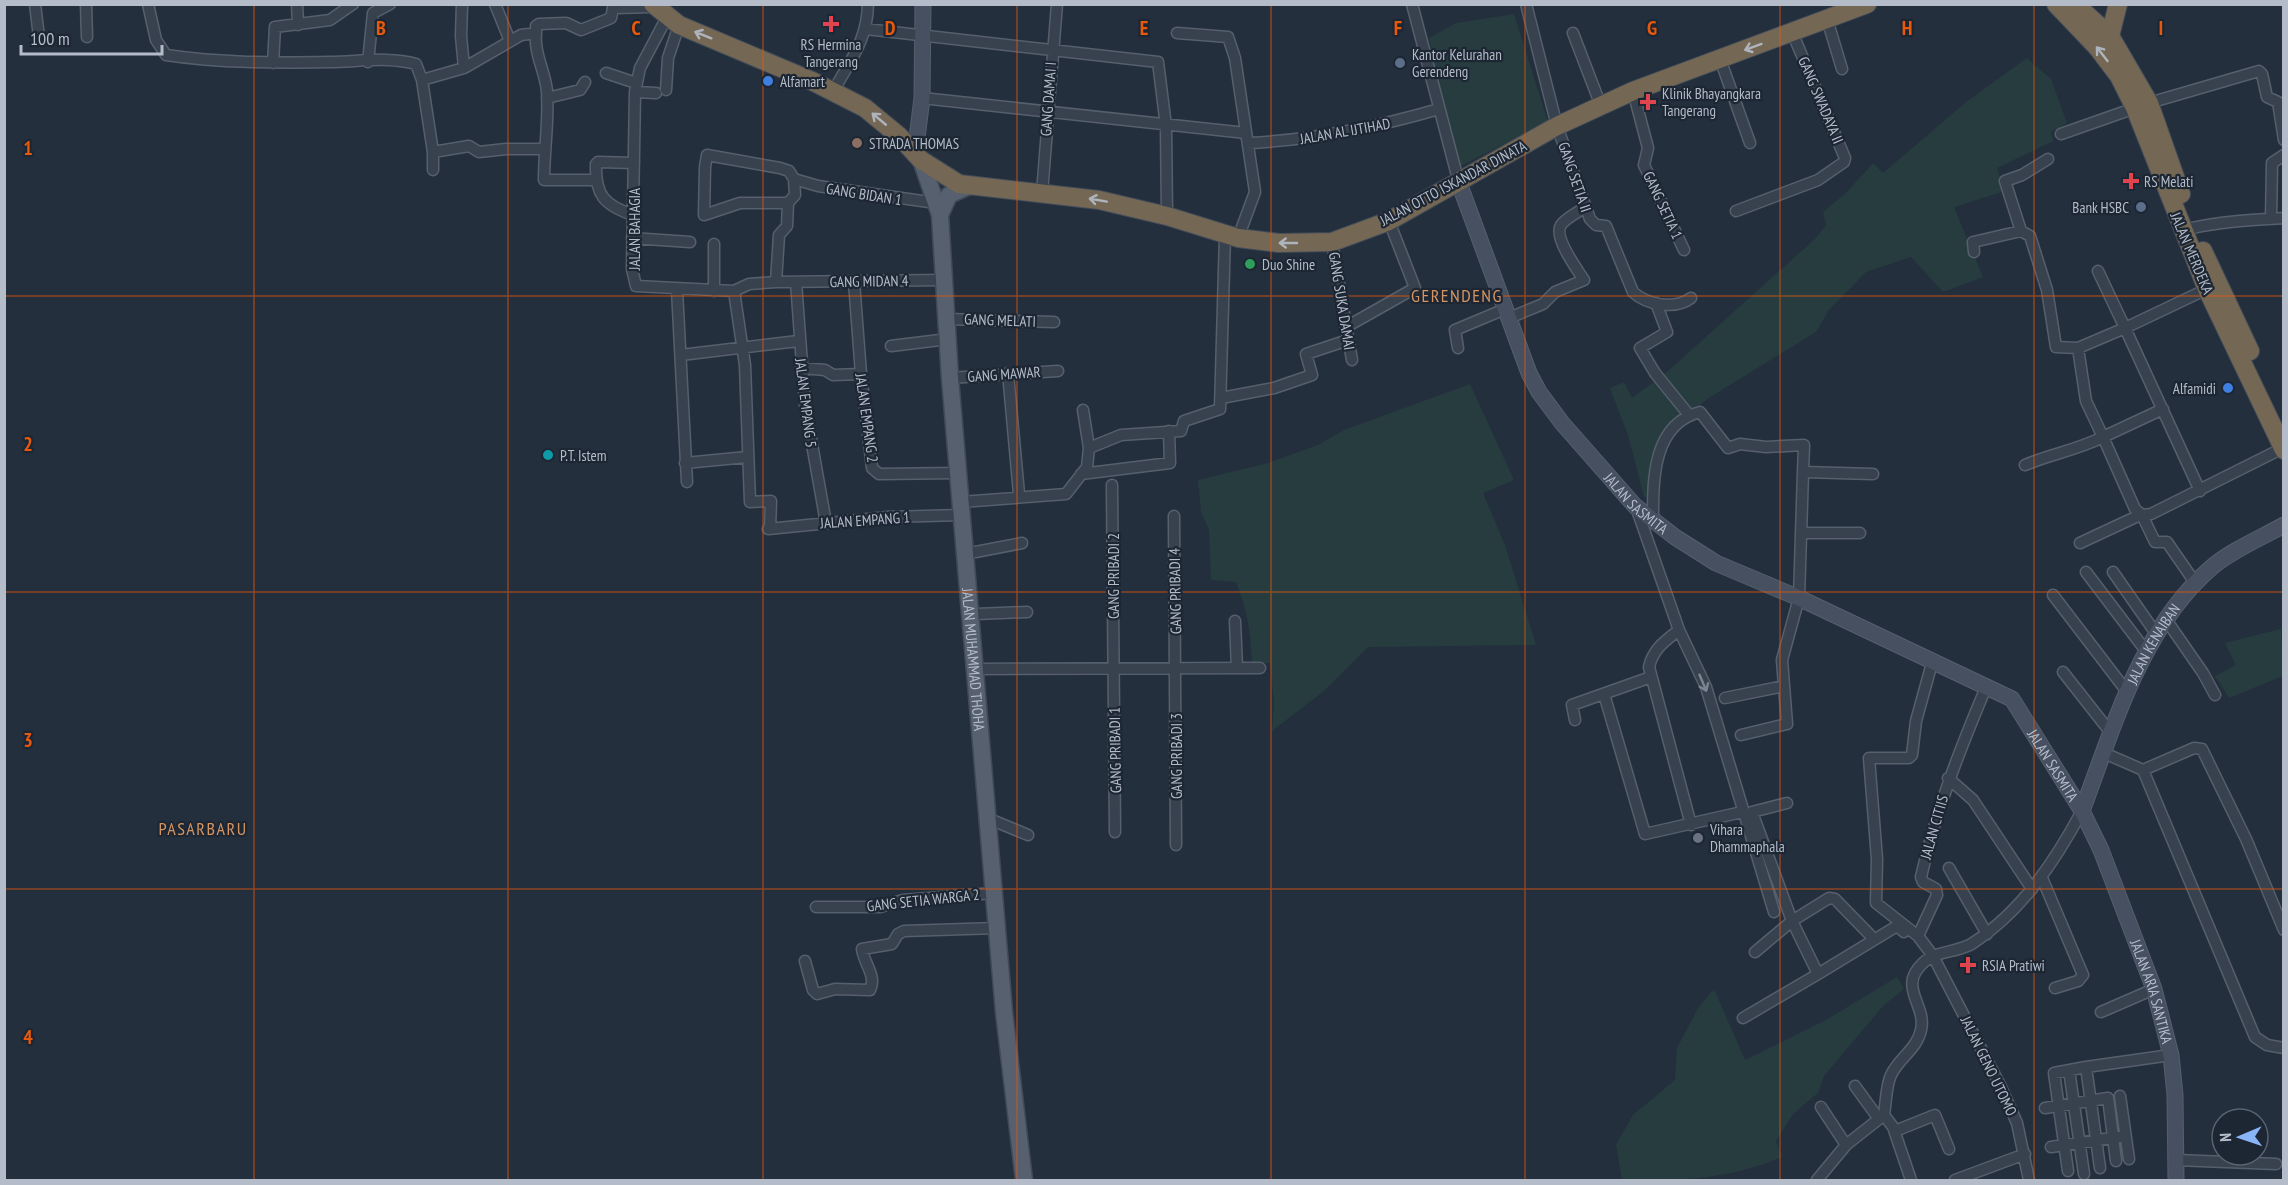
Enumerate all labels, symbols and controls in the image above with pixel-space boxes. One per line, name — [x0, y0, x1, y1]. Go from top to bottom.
text: B — [376, 15, 386, 41]
text: C — [631, 15, 641, 41]
marker: RS Hermina Tangerang — [822, 15, 840, 33]
text: D — [885, 15, 896, 41]
text: E — [1140, 15, 1148, 41]
text: F — [1394, 15, 1402, 41]
text: G — [1647, 15, 1657, 41]
text: H — [1902, 15, 1912, 41]
text: I — [2159, 15, 2163, 41]
scale bar — [21, 18, 162, 56]
text: 100 m — [30, 27, 70, 50]
one-way arrow — [695, 29, 713, 40]
place label: RS Hermina Tangerang — [801, 35, 861, 71]
one-way arrow — [1745, 42, 1763, 53]
place label: Kantor Kelurahan Gerendeng — [1412, 45, 1502, 81]
one-way arrow — [2096, 46, 2109, 62]
street label: GANG SWADAYA II — [1794, 54, 1848, 146]
marker: Kantor Kelurahan Gerendeng — [1393, 56, 1407, 70]
street label: GANG DAMAI I — [1036, 61, 1060, 137]
place label: Alfamart — [780, 72, 825, 91]
marker: Alfamart — [761, 74, 775, 88]
place label: Klinik Bhayangkara Tangerang — [1662, 84, 1761, 120]
marker: Klinik Bhayangkara Tangerang — [1639, 93, 1657, 111]
one-way arrow — [871, 113, 887, 126]
street label: JALAN AL IJTIHAD — [1297, 114, 1392, 148]
place label: STRADA THOMAS — [869, 134, 959, 153]
text: 1 — [23, 135, 33, 161]
marker: STRADA THOMAS — [850, 136, 864, 150]
street label: JALAN OTTO ISKANDAR DINATA — [1375, 136, 1530, 230]
street label: GANG SETIA II — [1554, 139, 1596, 215]
street label: GANG SETIA 1 — [1639, 168, 1687, 242]
marker: RS Melati — [2122, 172, 2140, 190]
place label: RS Melati — [2144, 172, 2193, 191]
street label: GANG BIDAN 1 — [825, 179, 903, 209]
street label: JALAN BAHAGIA — [625, 187, 644, 271]
one-way arrow — [1089, 195, 1109, 206]
place label: Bank HSBC — [2072, 198, 2129, 217]
marker: Bank HSBC — [2134, 200, 2148, 214]
street label: JALAN MERDEKA — [2166, 208, 2218, 298]
one-way arrow — [1278, 237, 1298, 249]
street label: GANG SUKA DAMAI — [1325, 251, 1359, 351]
place label: Duo Shine — [1262, 255, 1315, 274]
marker: Duo Shine — [1243, 257, 1257, 271]
street label: GANG MIDAN 4 — [829, 271, 909, 291]
district label: GERENDENG — [1411, 284, 1503, 307]
street label: GANG MELATI — [964, 309, 1036, 331]
street label: JALAN EMPANG 5 — [791, 356, 821, 449]
street label: GANG MAWAR — [967, 362, 1041, 386]
street label: JALAN EMPANG 2 — [851, 371, 883, 464]
place label: Alfamidi — [2173, 379, 2216, 398]
marker: Alfamidi — [2221, 381, 2235, 395]
text: 2 — [23, 431, 33, 457]
place label: P.T. Istem — [560, 446, 607, 465]
marker: P.T. Istem — [541, 448, 555, 462]
street label: JALAN SASMITA — [1600, 468, 1673, 538]
street label: JALAN EMPANG 1 — [819, 507, 910, 533]
street label: GANG PRIBADI 2 — [1104, 533, 1123, 619]
street label: GANG PRIBADI 4 — [1165, 548, 1185, 634]
street label: JALAN MUHAMMAD THOHA — [958, 586, 990, 732]
street label: JALAN KENAIBAN — [2122, 600, 2184, 688]
one-way arrow — [1698, 673, 1710, 691]
street label: GANG PRIBADI 1 — [1105, 707, 1125, 793]
street label: GANG PRIBADI 3 — [1167, 713, 1186, 799]
street label: JALAN SASMITA — [2023, 725, 2083, 805]
text: 3 — [23, 727, 33, 753]
street label: JALAN CITIIS — [1916, 793, 1952, 862]
district label: PASARBARU — [158, 817, 248, 840]
place label: Vihara Dhammaphala — [1709, 820, 1785, 856]
marker: Vihara Dhammaphala — [1691, 831, 1705, 845]
street label: GANG SETIA WARGA 2 — [866, 885, 980, 915]
street label: JALAN ARIA SANTIKA — [2126, 936, 2177, 1046]
marker: RSIA Pratiwi — [1959, 956, 1977, 974]
place label: RSIA Pratiwi — [1982, 956, 2045, 975]
street label: JALAN GENO UTOMO — [1956, 1012, 2021, 1119]
text: 4 — [23, 1024, 33, 1050]
north arrow — [2210, 1107, 2270, 1167]
text: N — [2215, 1133, 2235, 1142]

